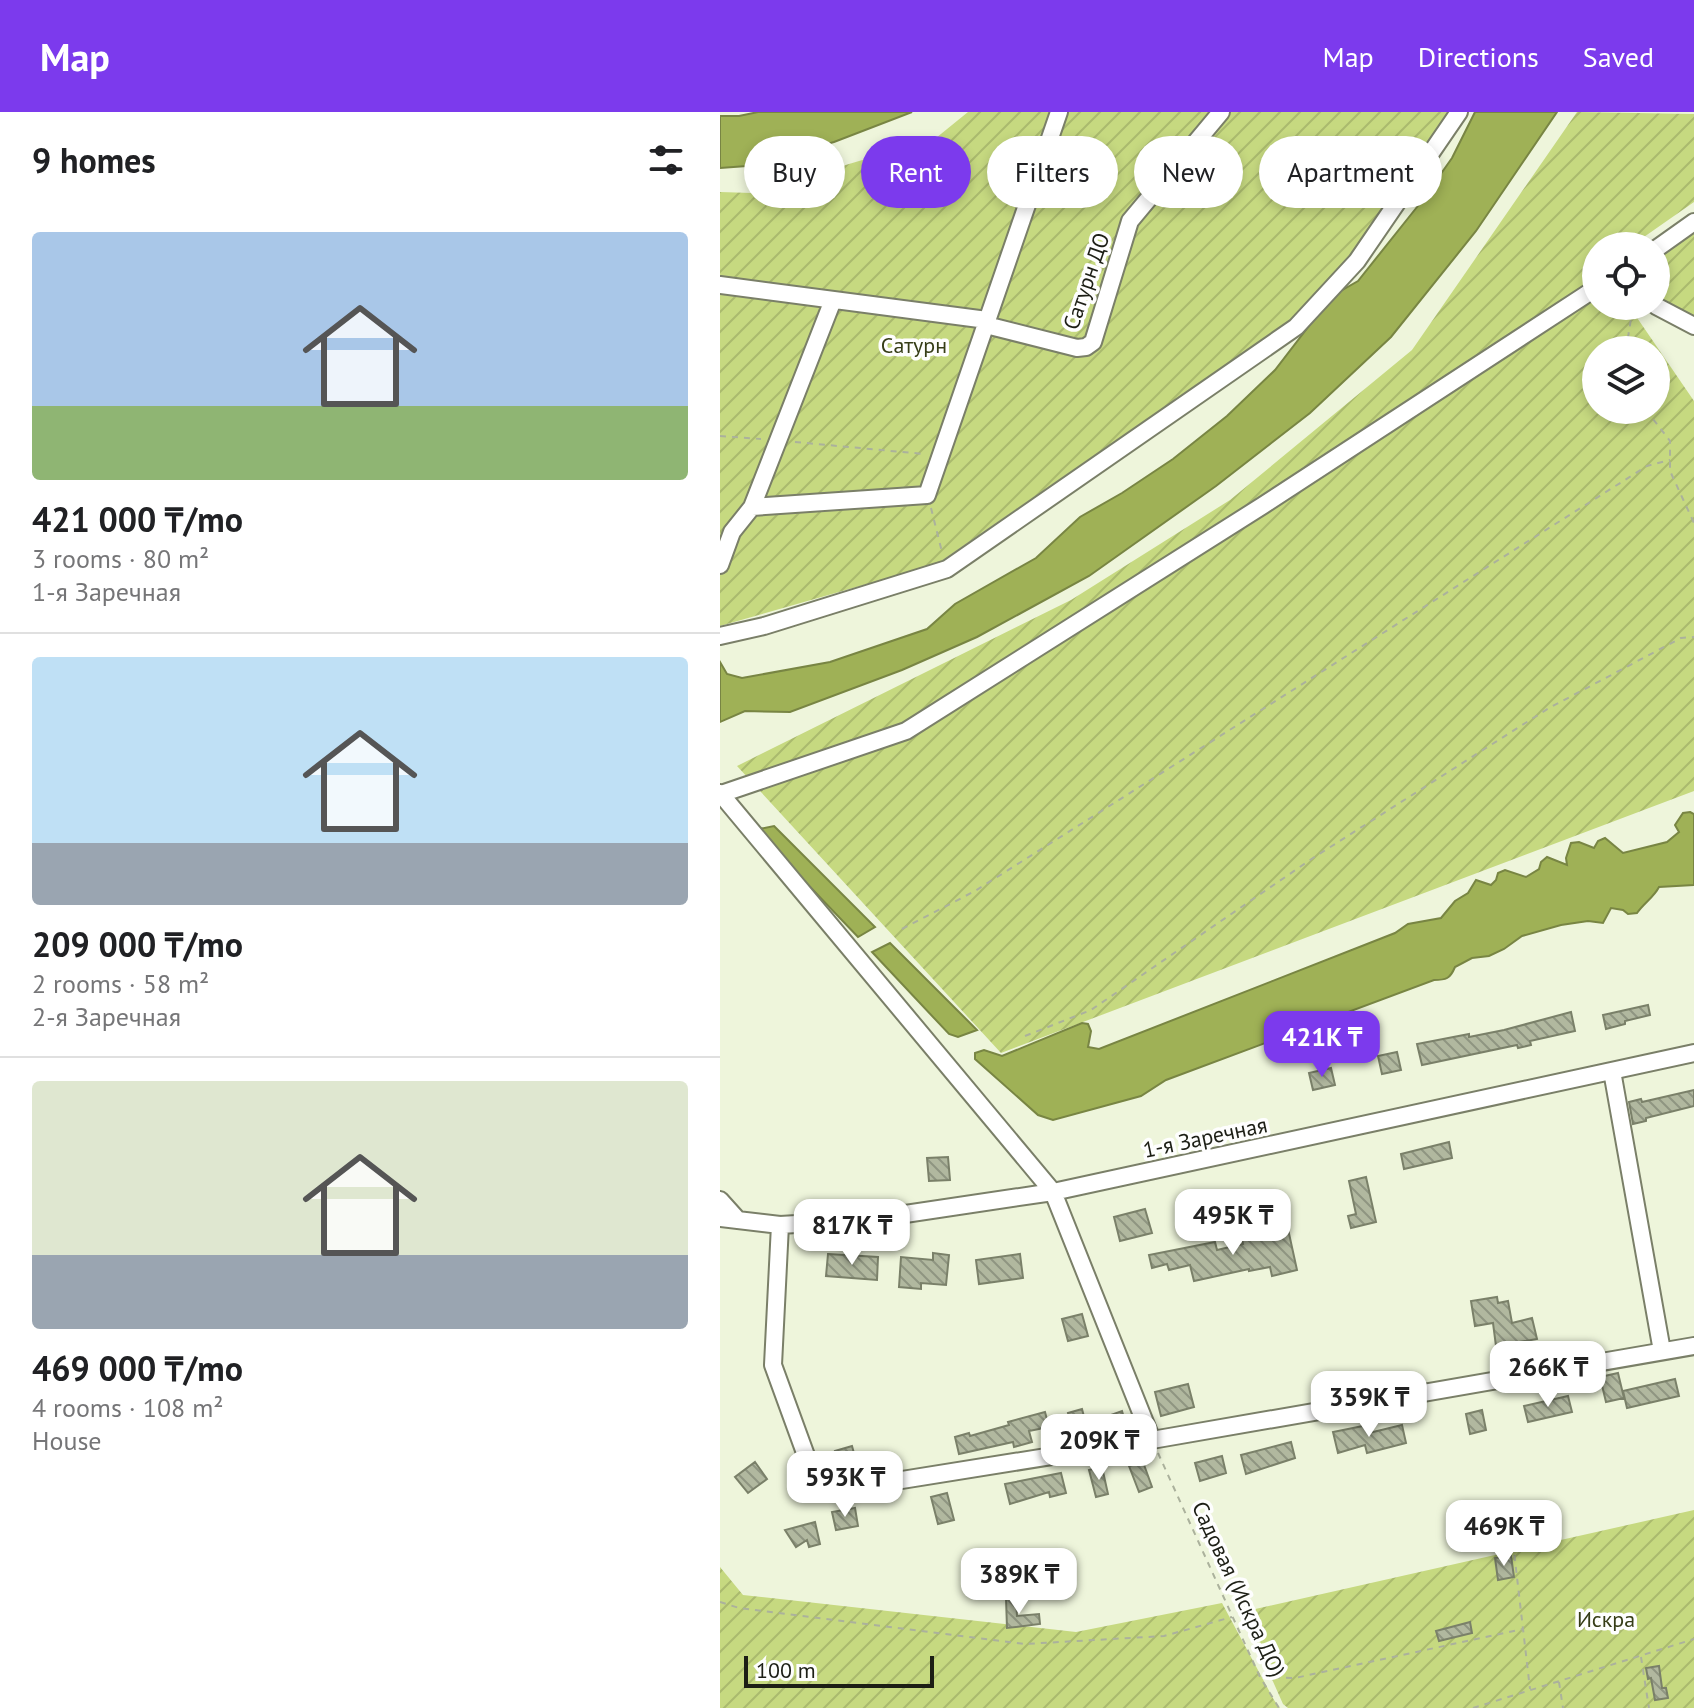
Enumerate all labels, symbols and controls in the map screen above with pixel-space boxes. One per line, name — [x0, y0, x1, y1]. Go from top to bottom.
text: Map — [40, 32, 110, 81]
text: Map — [1323, 38, 1374, 75]
text: Directions — [1418, 38, 1539, 75]
text: Saved — [1583, 38, 1654, 75]
chip: Buy — [744, 136, 845, 208]
chip: Rent — [861, 136, 971, 208]
chip: Filters — [987, 136, 1118, 208]
chip: New — [1134, 136, 1243, 208]
chip: Apartment — [1259, 136, 1442, 208]
text: 9 homes — [32, 138, 156, 182]
icon: filters — [644, 138, 688, 182]
street label: Сатурн ДО — [1056, 229, 1116, 333]
map controls — [1582, 232, 1670, 424]
button: locate — [1582, 232, 1670, 320]
icon: home — [288, 284, 432, 428]
park label: Сатурн — [881, 331, 947, 359]
button: layers — [1582, 336, 1670, 424]
text: 421 000 ₸/mo — [32, 497, 243, 541]
text: 3 rooms · 80 m² — [32, 542, 209, 575]
text: 1-я Заречная — [32, 575, 181, 608]
icon: home — [288, 709, 432, 853]
text: 209 000 ₸/mo — [32, 922, 243, 966]
text: 2 rooms · 58 m² — [32, 967, 209, 1000]
text: 2-я Заречная — [32, 1000, 181, 1033]
pin: 421K ₸ — [1257, 1011, 1387, 1079]
text: 421K ₸ — [1282, 1020, 1362, 1053]
street label: 1-я Заречная — [1140, 1110, 1270, 1164]
icon: home — [288, 1133, 432, 1277]
pin: 495K ₸ — [1168, 1189, 1298, 1257]
text: 495K ₸ — [1193, 1198, 1273, 1231]
pin: 817K ₸ — [787, 1199, 917, 1267]
text: 817K ₸ — [812, 1208, 892, 1241]
pin: 266K ₸ — [1483, 1341, 1613, 1409]
text: 469 000 ₸/mo — [32, 1346, 243, 1390]
text: 266K ₸ — [1508, 1350, 1588, 1383]
pin: 359K ₸ — [1304, 1371, 1434, 1439]
text: 359K ₸ — [1329, 1380, 1409, 1413]
text: 4 rooms · 108 m² — [32, 1391, 224, 1424]
pin: 209K ₸ — [1034, 1414, 1164, 1482]
text: 209K ₸ — [1059, 1423, 1139, 1456]
text: House — [32, 1424, 102, 1457]
pin: 593K ₸ — [780, 1451, 910, 1519]
text: 593K ₸ — [805, 1460, 885, 1493]
street label: Садовая (Искра ДО) — [1186, 1497, 1292, 1681]
pin: 469K ₸ — [1439, 1500, 1569, 1568]
text: 469K ₸ — [1464, 1509, 1544, 1542]
pin: 389K ₸ — [954, 1548, 1084, 1616]
text: 389K ₸ — [979, 1557, 1059, 1590]
park label: Искра — [1577, 1605, 1635, 1633]
scale bar — [744, 1652, 934, 1688]
text: 100 m — [756, 1656, 816, 1684]

